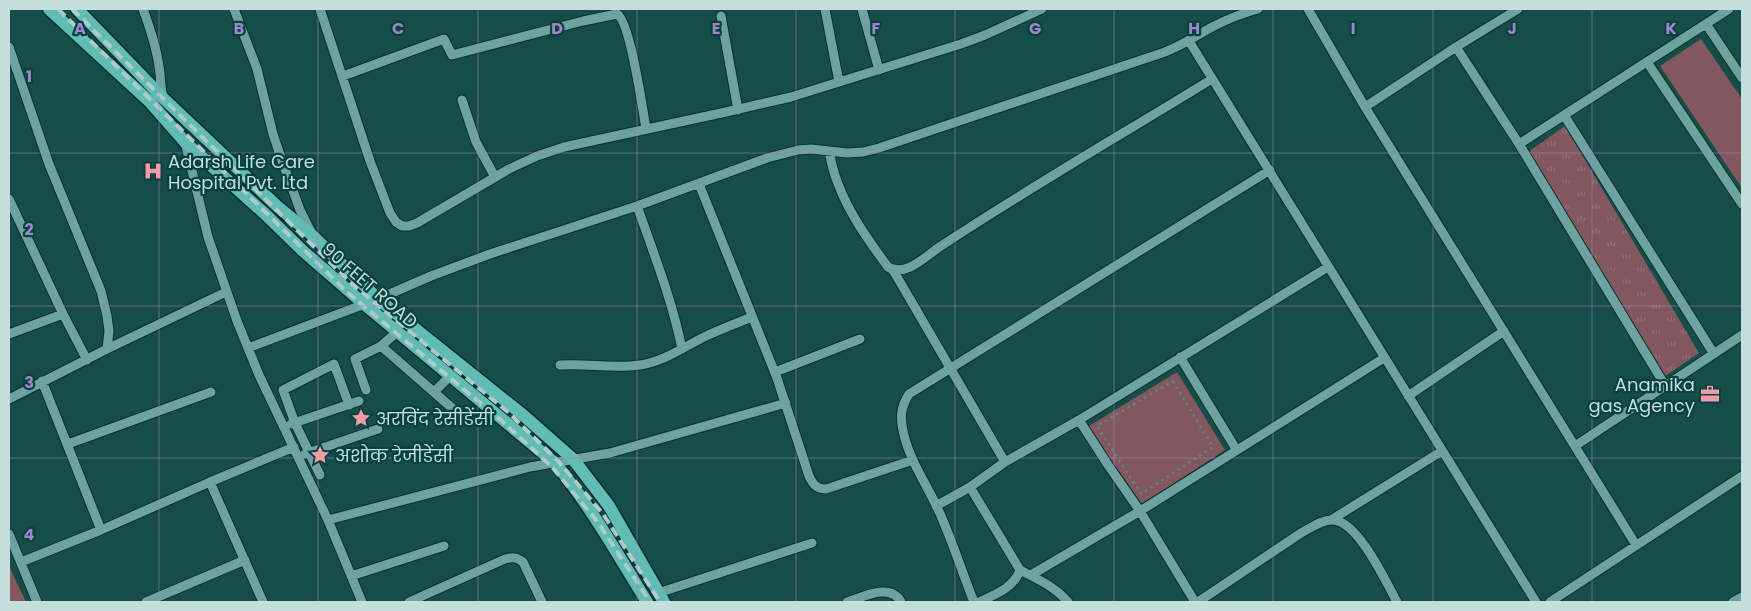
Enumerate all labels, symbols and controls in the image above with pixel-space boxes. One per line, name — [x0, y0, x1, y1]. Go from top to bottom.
text: A — [74, 17, 86, 40]
text: B — [234, 17, 244, 40]
text: C — [392, 17, 404, 40]
text: D — [551, 17, 563, 40]
text: E — [712, 17, 720, 40]
text: F — [872, 17, 881, 40]
text: G — [1029, 17, 1041, 40]
text: H — [1188, 17, 1200, 40]
text: I — [1351, 17, 1355, 40]
text: J — [1507, 17, 1517, 40]
text: K — [1665, 17, 1677, 40]
text: 1 — [26, 65, 32, 88]
place label: Adarsh Life Care Hospital Pvt. Ltd — [168, 149, 315, 195]
hospital icon: Adarsh Life Care Hospital Pvt. Ltd — [142, 160, 164, 182]
text: 2 — [24, 218, 34, 241]
street label: 90 FEET ROAD — [317, 236, 423, 334]
text: 3 — [24, 371, 34, 394]
place label: Anamika gas Agency — [1588, 372, 1695, 418]
office icon: Anamika gas Agency — [1699, 383, 1721, 405]
place label: अरविंद रेसीडेंसी — [376, 406, 494, 431]
place icon: अरविंद रेसीडेंसी — [350, 407, 372, 429]
place label: अशोक रेजीडेंसी — [335, 443, 454, 468]
place icon: अशोक रेजीडेंसी — [309, 444, 331, 466]
text: 4 — [24, 523, 35, 546]

